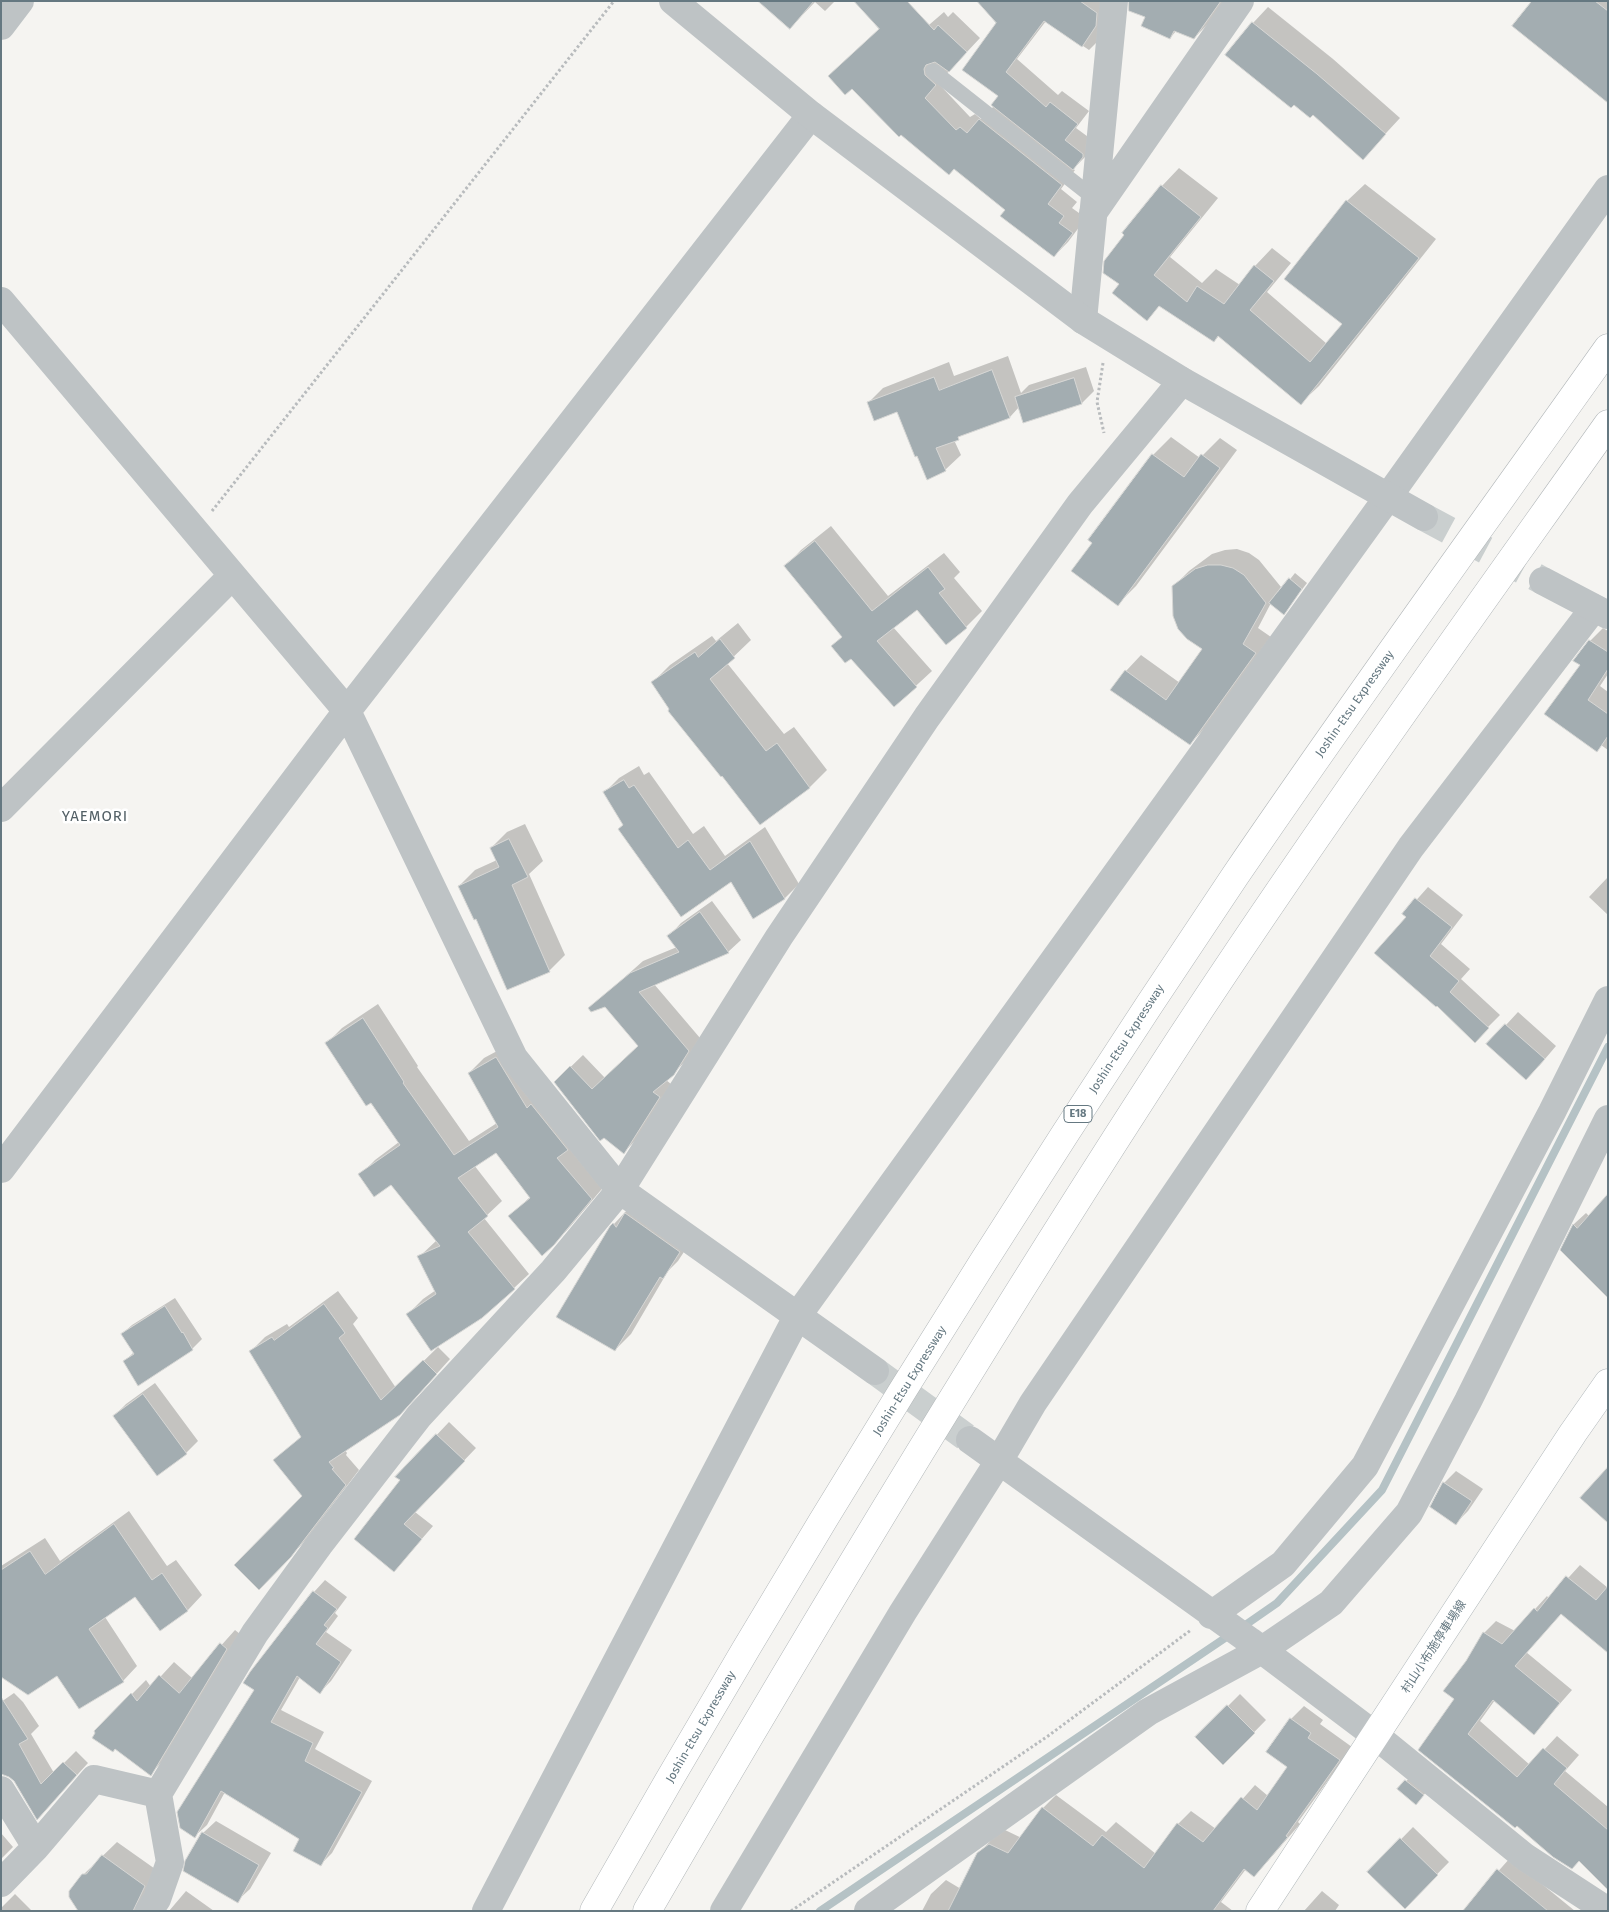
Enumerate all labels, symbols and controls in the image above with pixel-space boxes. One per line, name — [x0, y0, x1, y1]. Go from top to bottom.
street label: Joshin-Etsu Expressway — [1313, 648, 1397, 760]
district label: YAEMORI — [61, 808, 129, 826]
street label: Joshin-Etsu Expressway — [1086, 982, 1168, 1096]
road number: E18 — [1064, 1106, 1092, 1122]
street label: Joshin-Etsu Expressway — [870, 1323, 950, 1439]
street label: 村山小布施停車場線 — [1399, 1598, 1469, 1696]
street label: Joshin-Etsu Expressway — [663, 1668, 739, 1786]

